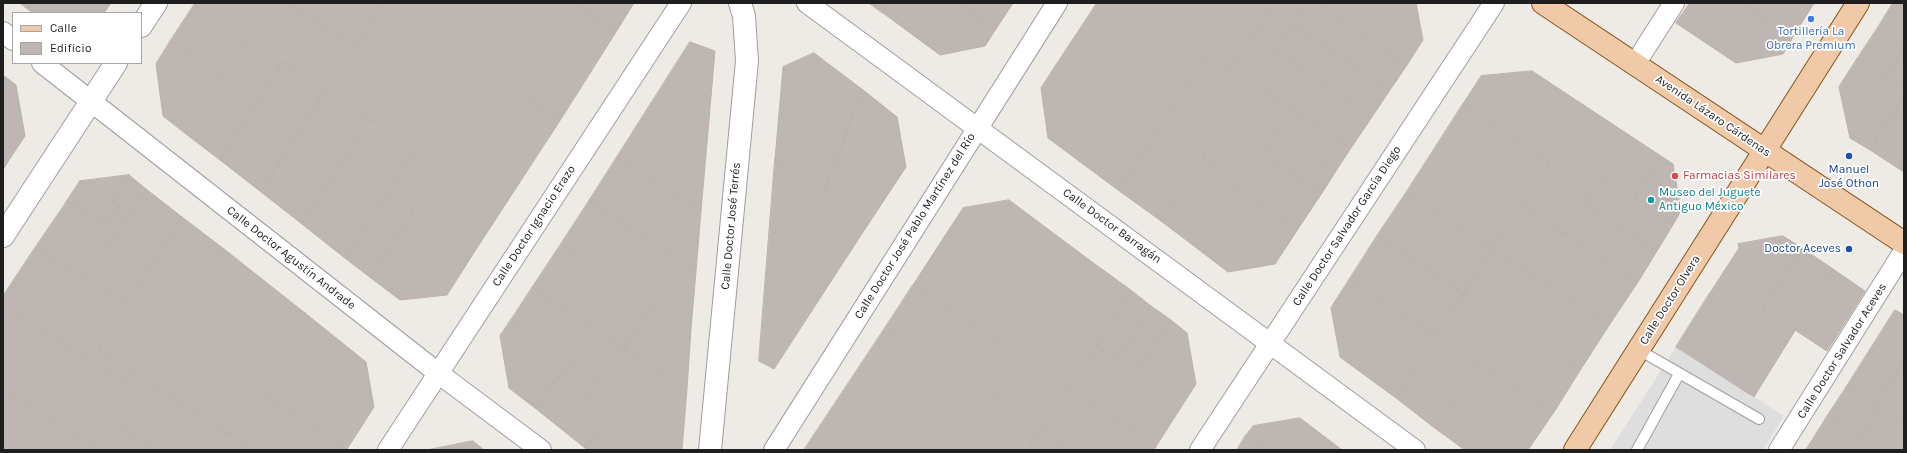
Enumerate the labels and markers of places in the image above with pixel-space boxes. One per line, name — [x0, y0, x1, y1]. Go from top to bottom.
marker: Tortillería La Obrera Premium — [1806, 14, 1816, 24]
place label: Tortillería La Obrera Premium — [1766, 25, 1856, 53]
marker: Manuel José Othon — [1844, 151, 1854, 161]
place label: Manuel José Othon — [1819, 163, 1879, 191]
place label: Farmacias Similares — [1683, 169, 1796, 183]
marker: Farmacias Similares — [1670, 171, 1680, 181]
place label: Museo del Juguete Antiguo México — [1659, 186, 1761, 214]
marker: Museo del Juguete Antiguo México — [1646, 195, 1656, 205]
place label: Doctor Aceves — [1764, 242, 1841, 256]
marker: Doctor Aceves — [1844, 244, 1854, 254]

